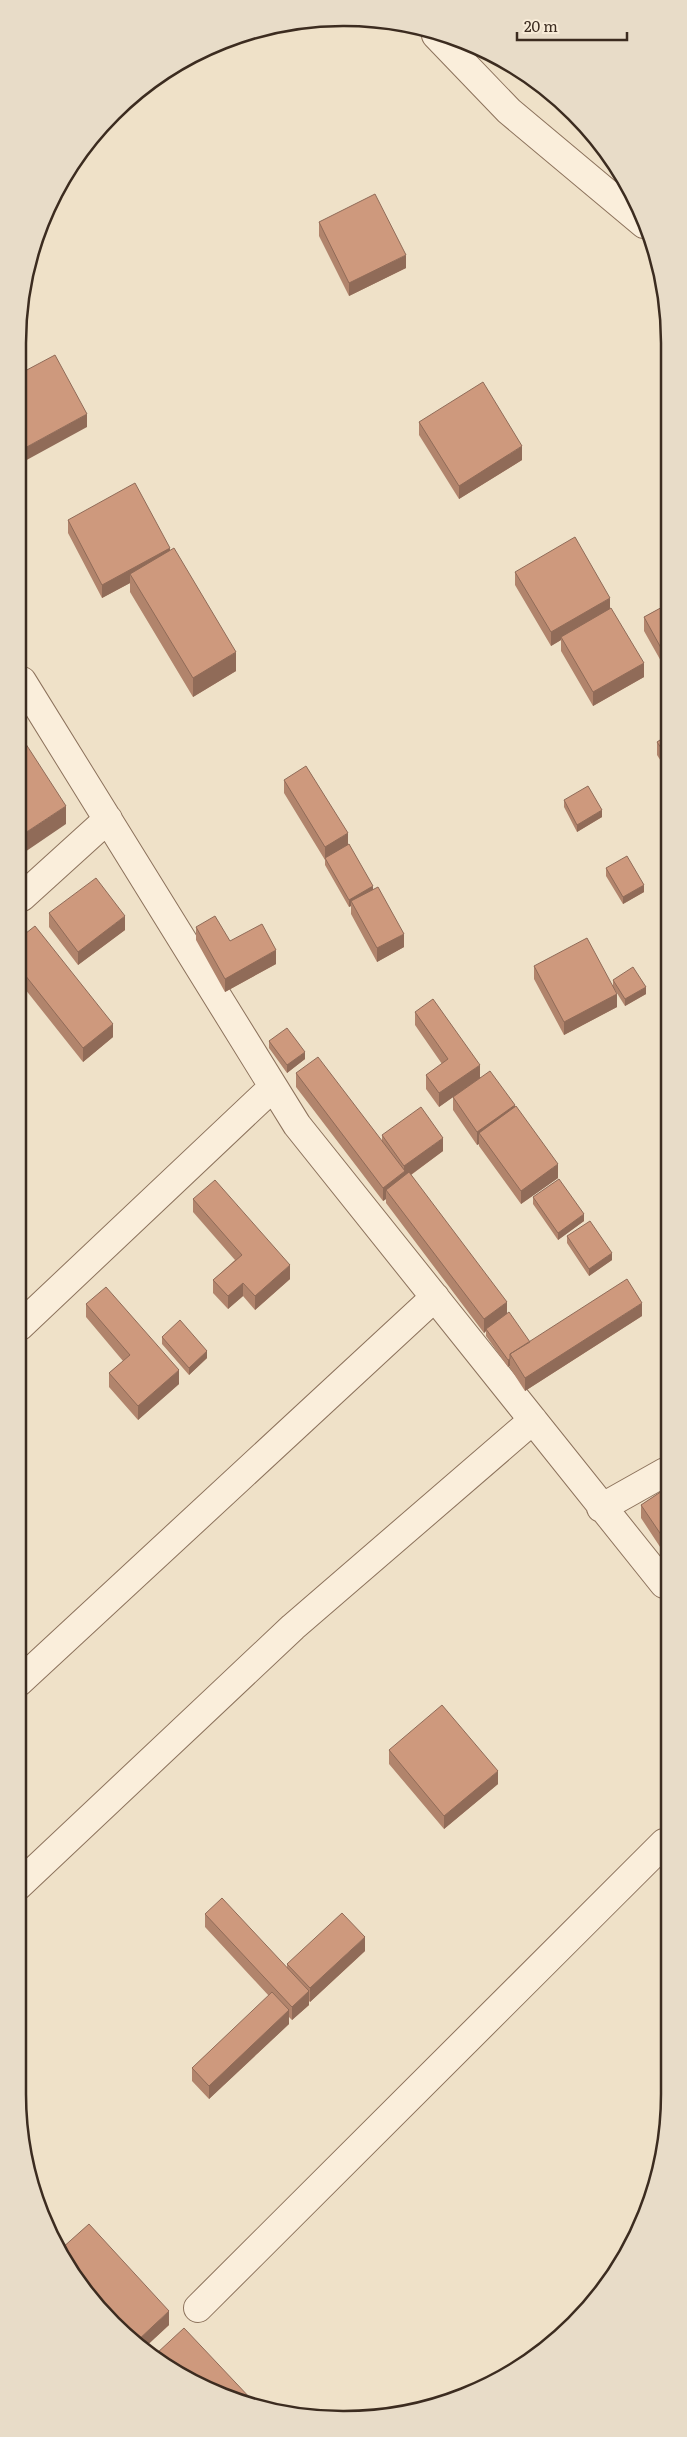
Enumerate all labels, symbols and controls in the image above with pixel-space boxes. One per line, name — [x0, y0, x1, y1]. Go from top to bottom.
scale bar — [517, 10, 627, 42]
text: 20 m — [524, 14, 558, 37]

